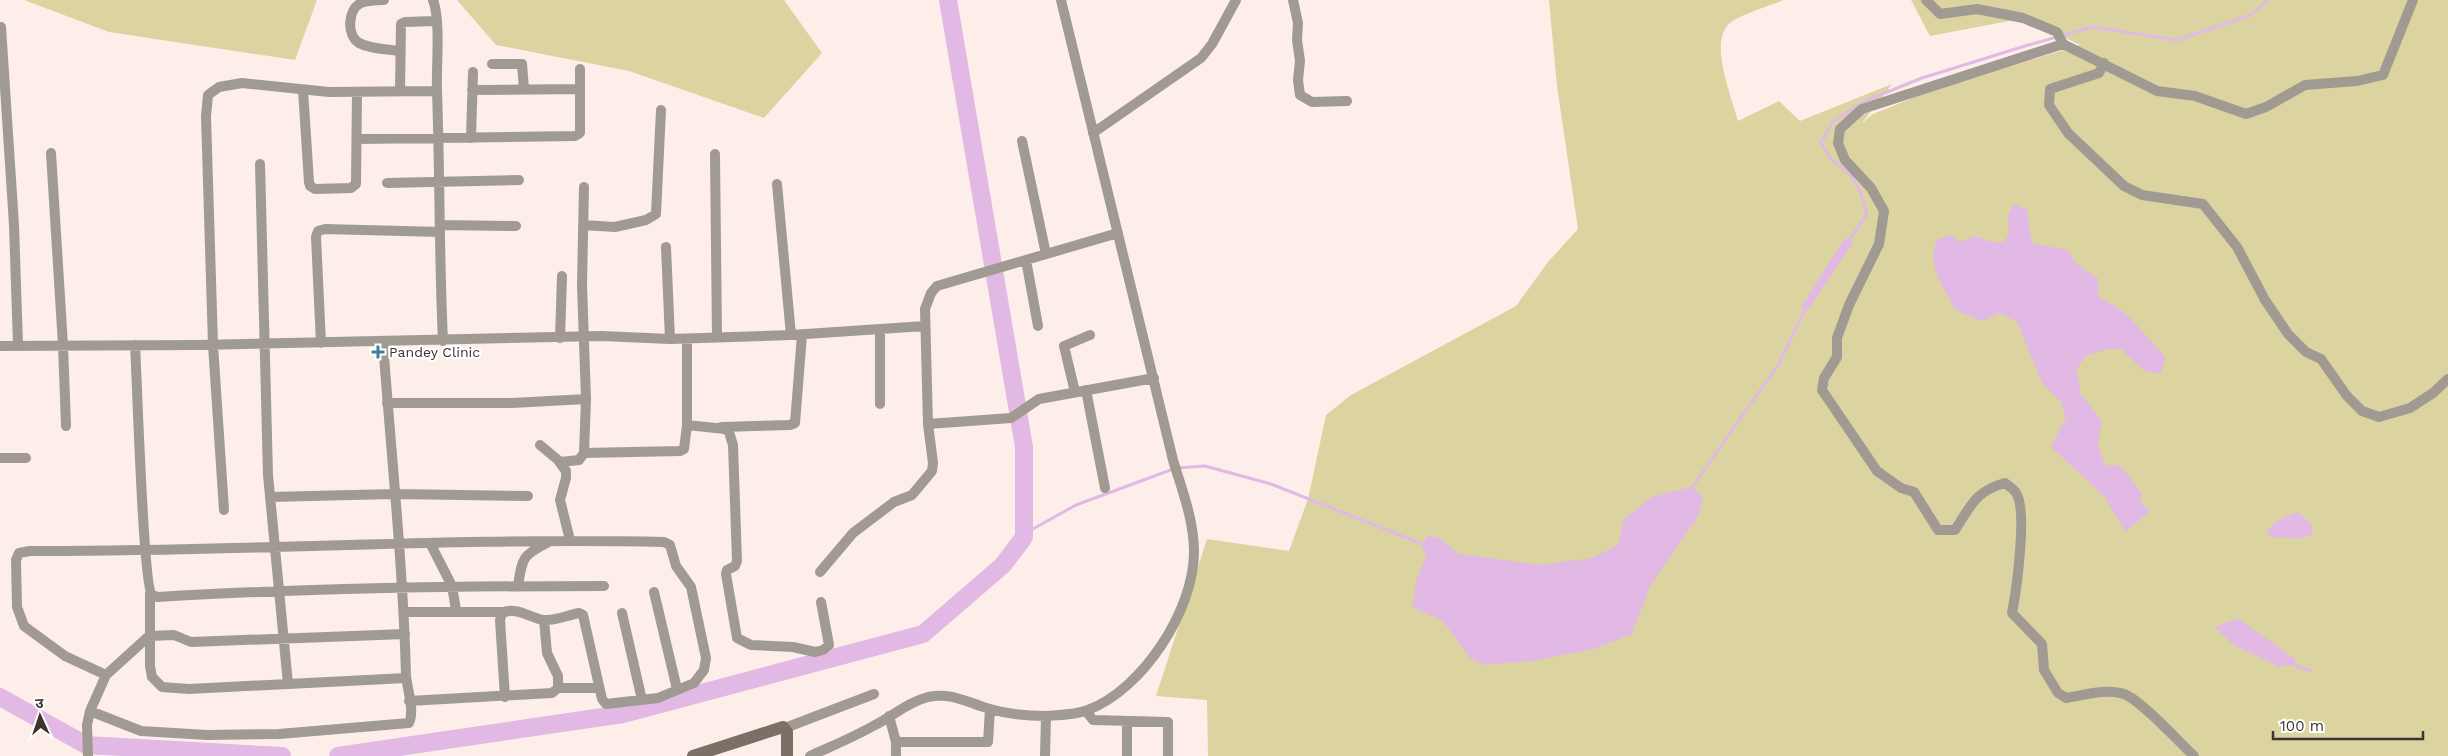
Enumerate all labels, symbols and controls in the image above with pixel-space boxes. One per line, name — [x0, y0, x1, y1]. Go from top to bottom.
place label: Pandey Clinic — [389, 344, 480, 360]
marker: Pandey Clinic — [371, 345, 385, 359]
north arrow — [15, 691, 65, 741]
text: उ — [35, 695, 45, 711]
scale bar — [2273, 708, 2423, 740]
text: 100 m — [2280, 717, 2324, 735]

